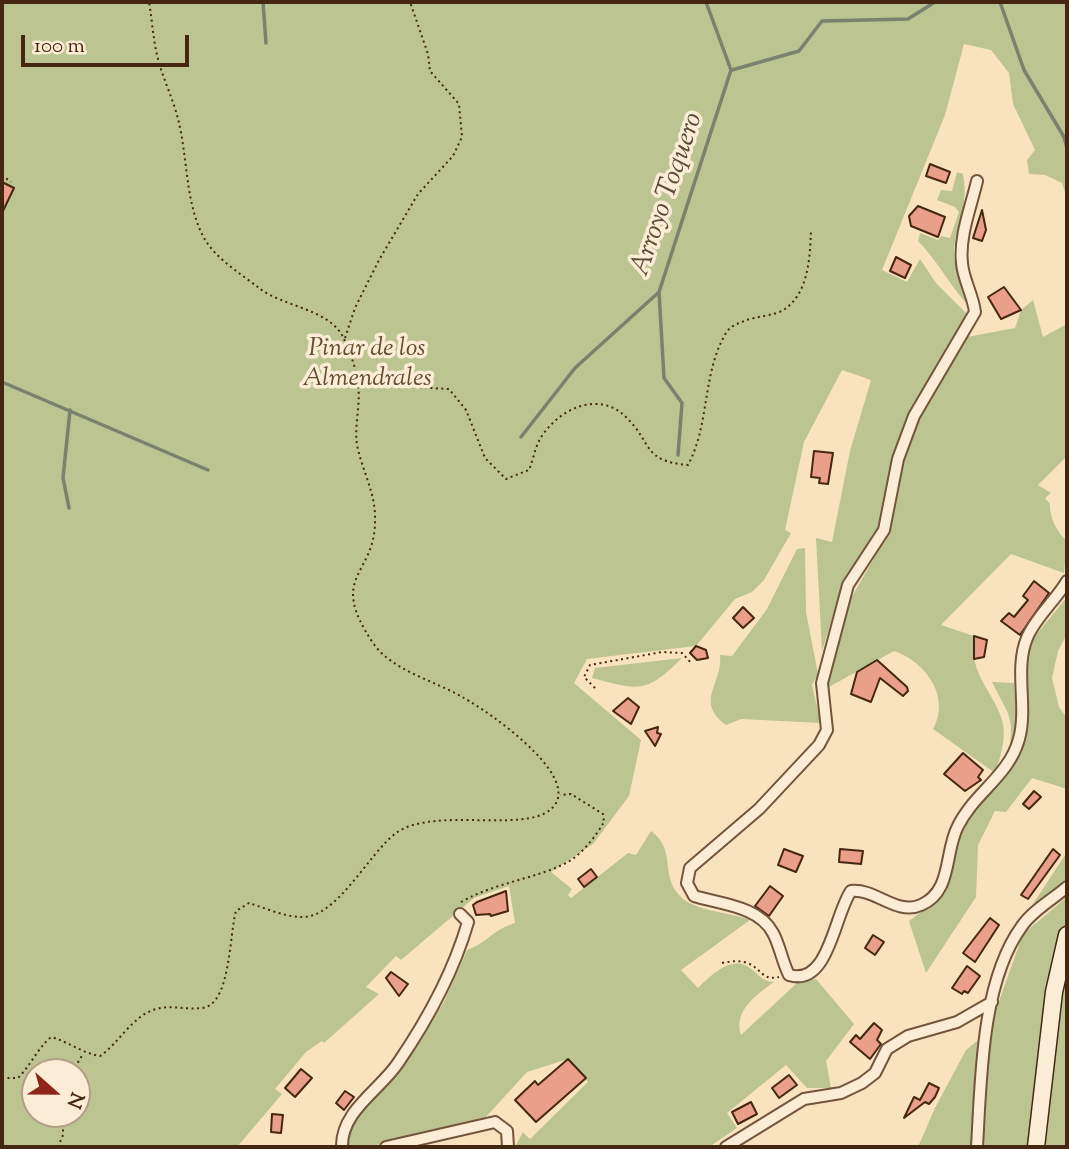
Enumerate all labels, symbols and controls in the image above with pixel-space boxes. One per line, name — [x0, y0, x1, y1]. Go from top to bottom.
scale bar — [24, 21, 192, 65]
text: 100 m — [34, 32, 85, 62]
water label: Arroyo Toquero — [625, 109, 713, 281]
park label: Pinar de los Almendrales — [302, 335, 432, 396]
north arrow — [21, 1058, 91, 1128]
text: N — [59, 1088, 90, 1112]

